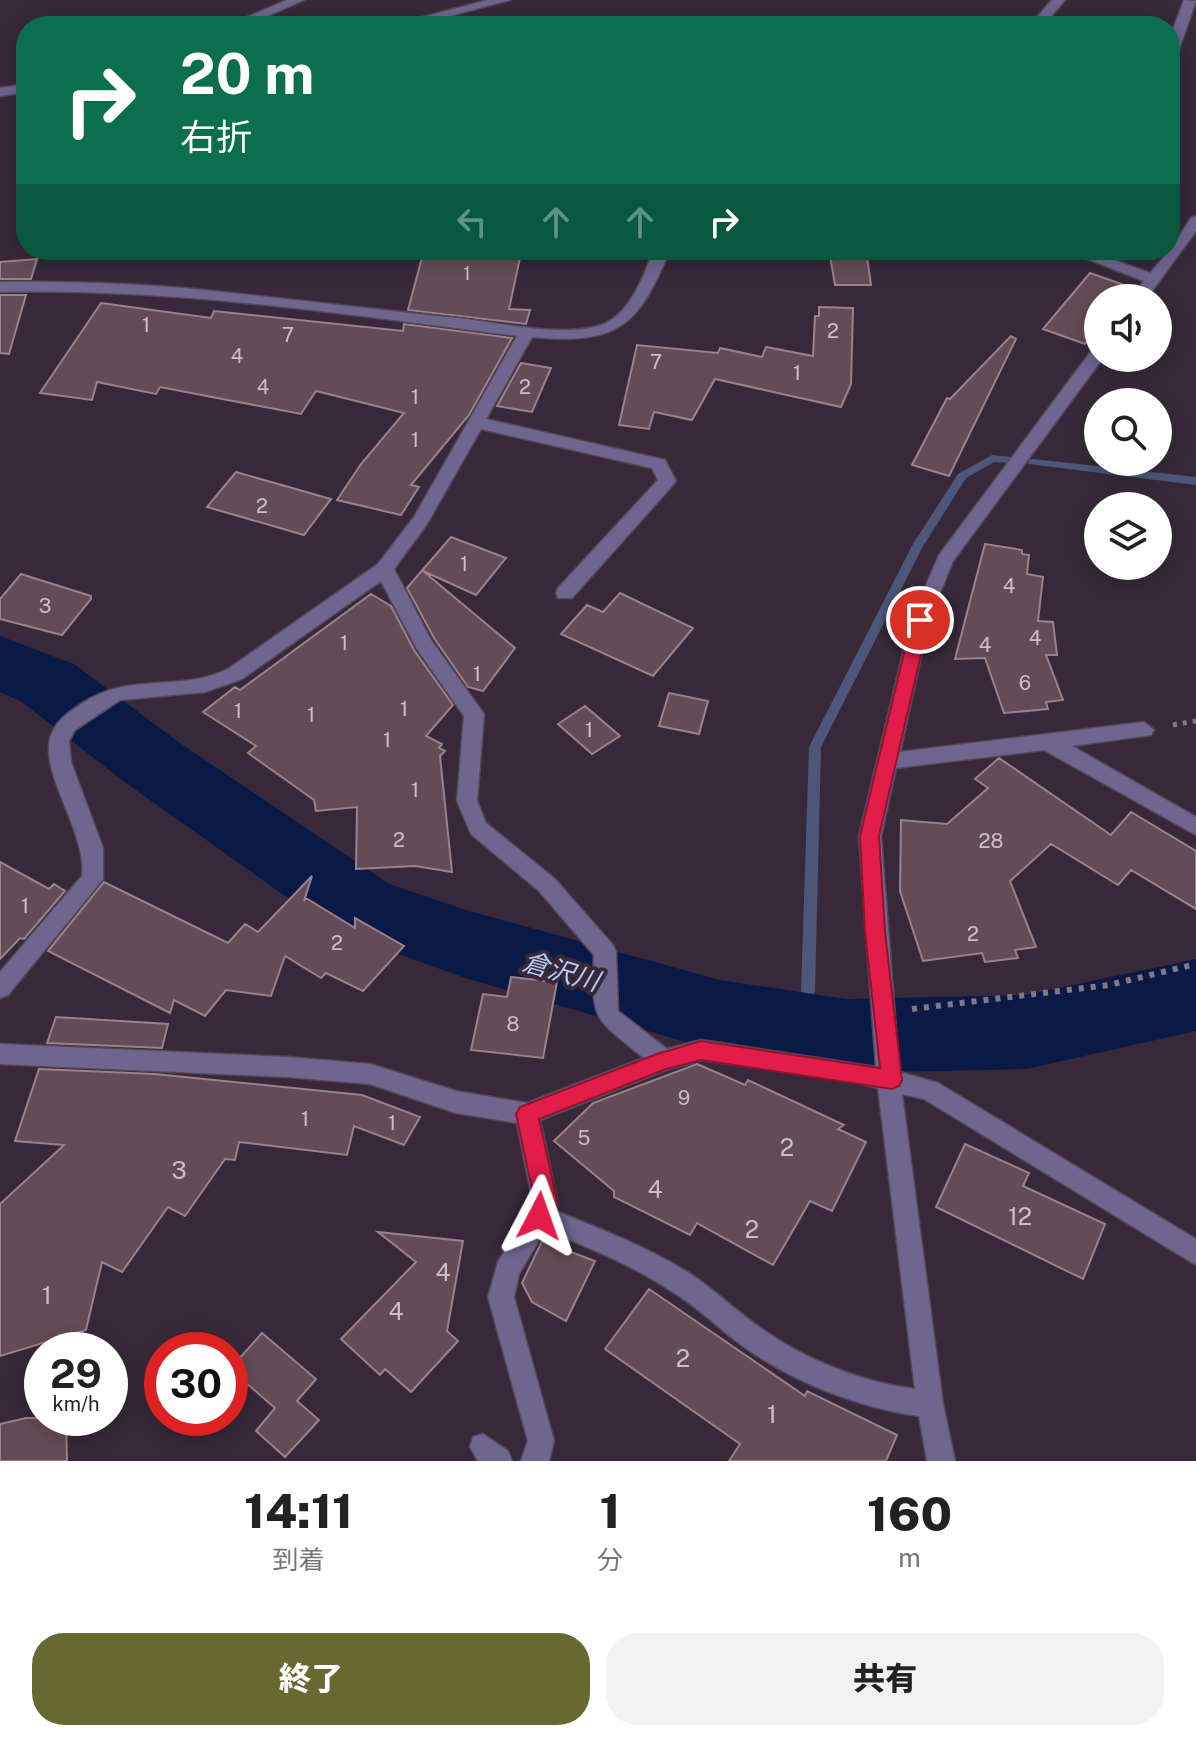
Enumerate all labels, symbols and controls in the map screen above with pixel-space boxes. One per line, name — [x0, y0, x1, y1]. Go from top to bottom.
text: 20 m — [180, 41, 314, 107]
icon: right — [48, 48, 152, 152]
text: 右折 — [180, 116, 252, 158]
icon: left — [450, 200, 494, 244]
icon: ahead — [534, 200, 578, 244]
icon: ahead — [618, 200, 662, 244]
icon: right — [702, 200, 746, 244]
house number: 1 — [463, 263, 471, 284]
map controls — [1084, 284, 1172, 580]
button: sound — [1084, 284, 1172, 372]
house number: 1 — [142, 313, 150, 337]
house number: 2 — [827, 319, 839, 343]
house number: 7 — [282, 323, 294, 347]
house number: 4 — [231, 344, 243, 368]
house number: 7 — [650, 350, 662, 374]
house number: 1 — [793, 361, 801, 385]
house number: 4 — [257, 375, 269, 399]
house number: 2 — [519, 375, 531, 399]
house number: 1 — [411, 385, 419, 409]
button: search — [1084, 388, 1172, 476]
house number: 1 — [411, 428, 419, 452]
button: layers — [1084, 492, 1172, 580]
house number: 2 — [256, 494, 268, 518]
house number: 1 — [460, 552, 468, 576]
house number: 4 — [1003, 574, 1015, 598]
pin — [886, 586, 954, 654]
house number: 3 — [39, 594, 51, 618]
icon: arrive — [898, 598, 942, 642]
house number: 4 — [1029, 626, 1041, 650]
house number: 1 — [340, 631, 348, 655]
house number: 4 — [979, 633, 991, 657]
house number: 1 — [473, 662, 481, 686]
house number: 6 — [1019, 671, 1031, 695]
house number: 1 — [400, 697, 408, 721]
house number: 1 — [234, 699, 242, 723]
house number: 1 — [307, 703, 315, 727]
house number: 1 — [585, 718, 593, 742]
house number: 1 — [383, 728, 391, 752]
house number: 1 — [411, 778, 419, 802]
house number: 2 — [393, 828, 405, 852]
house number: 28 — [979, 829, 1003, 853]
house number: 1 — [21, 894, 29, 918]
house number: 2 — [967, 922, 979, 946]
house number: 2 — [331, 931, 343, 955]
water label: 倉沢川 — [519, 945, 606, 997]
house number: 8 — [507, 1012, 519, 1036]
house number: 9 — [678, 1086, 690, 1110]
house number: 1 — [301, 1107, 309, 1131]
house number: 1 — [388, 1111, 396, 1135]
house number: 5 — [578, 1126, 590, 1150]
house number: 2 — [780, 1133, 794, 1161]
house number: 3 — [171, 1156, 187, 1184]
position arrow — [497, 1174, 581, 1258]
house number: 4 — [647, 1175, 663, 1203]
house number: 12 — [1008, 1202, 1032, 1230]
house number: 2 — [745, 1215, 759, 1243]
house number: 4 — [435, 1258, 451, 1286]
house number: 1 — [42, 1281, 52, 1309]
house number: 4 — [388, 1297, 404, 1325]
speed limit sign: 30 — [144, 1332, 248, 1436]
house number: 2 — [676, 1344, 690, 1372]
text: 29 — [50, 1350, 102, 1397]
text: km/h — [52, 1392, 100, 1416]
house number: 1 — [767, 1400, 777, 1428]
text: 14:11 — [244, 1482, 353, 1539]
text: 1 — [599, 1482, 621, 1539]
text: 160 — [867, 1485, 952, 1542]
text: m — [898, 1542, 921, 1573]
text: 到着 — [272, 1544, 325, 1575]
text: 分 — [597, 1544, 623, 1575]
button: 終了 — [32, 1633, 590, 1725]
button: 共有 — [606, 1633, 1164, 1725]

